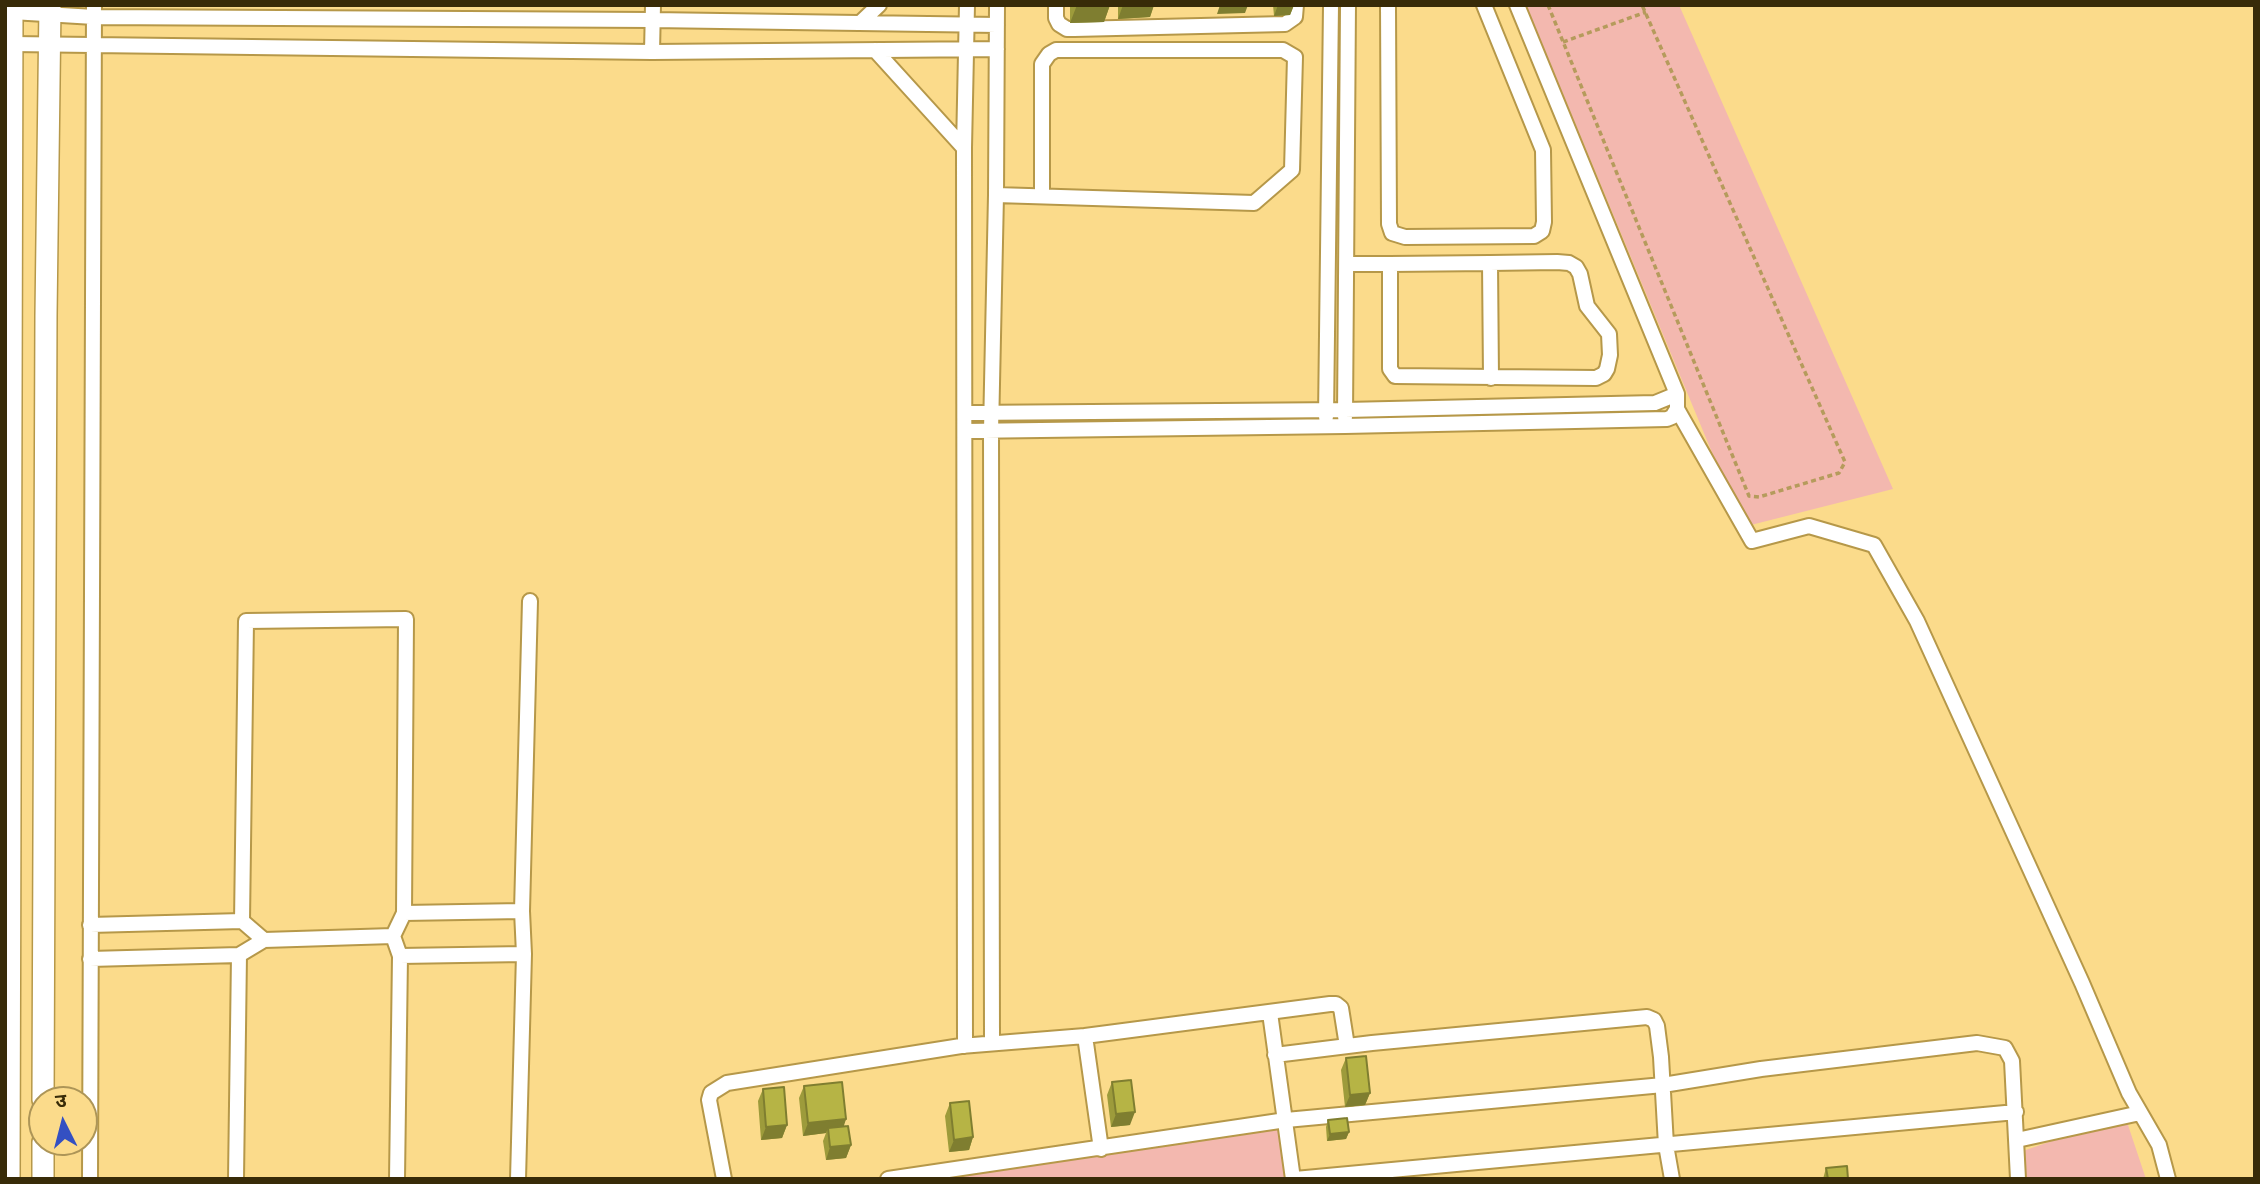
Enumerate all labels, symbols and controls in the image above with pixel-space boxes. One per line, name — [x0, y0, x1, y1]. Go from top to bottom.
north arrow — [28, 1086, 98, 1156]
text: उ — [54, 1088, 68, 1116]

